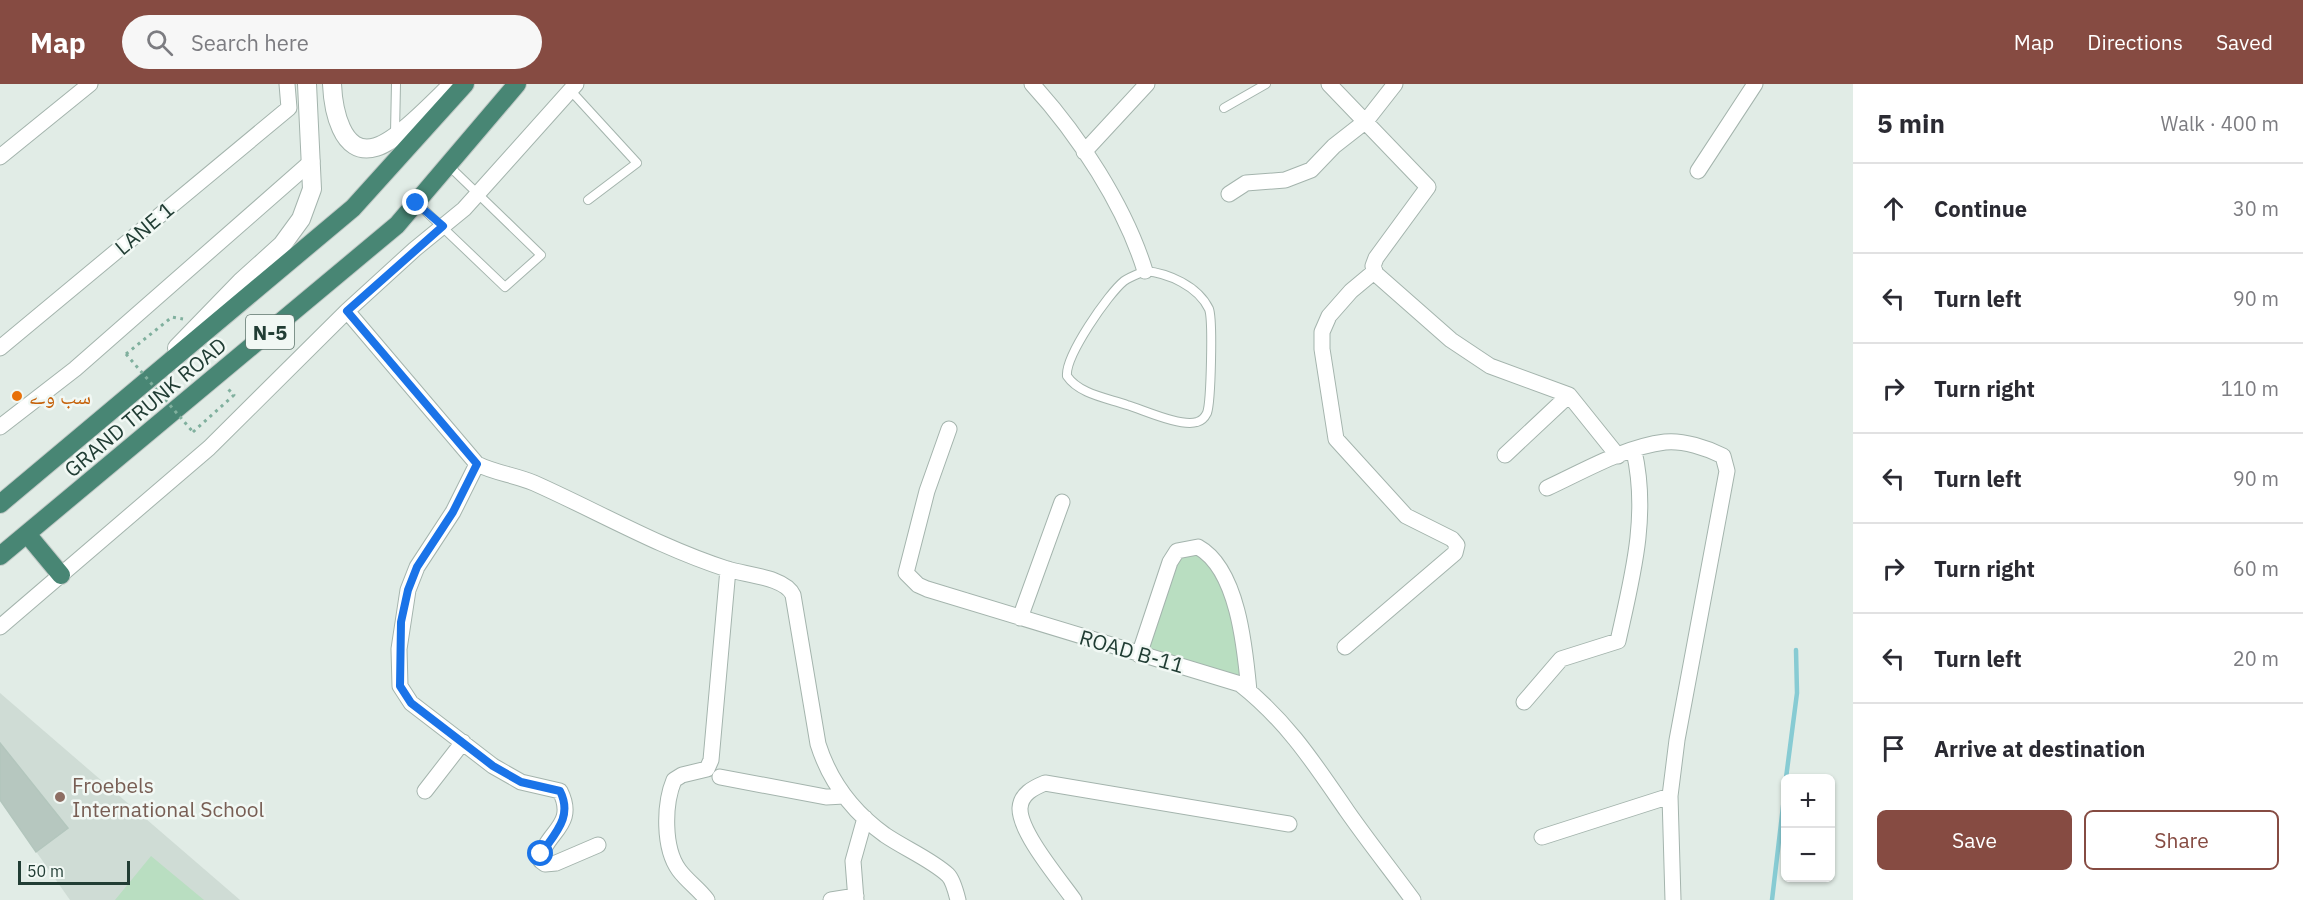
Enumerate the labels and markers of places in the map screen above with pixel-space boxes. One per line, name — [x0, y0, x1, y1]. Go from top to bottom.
place label: سب وے — [29, 382, 91, 410]
marker: سب وے — [10, 389, 24, 403]
place label: Froebels International School — [72, 771, 264, 823]
marker: Froebels International School — [53, 790, 67, 804]

